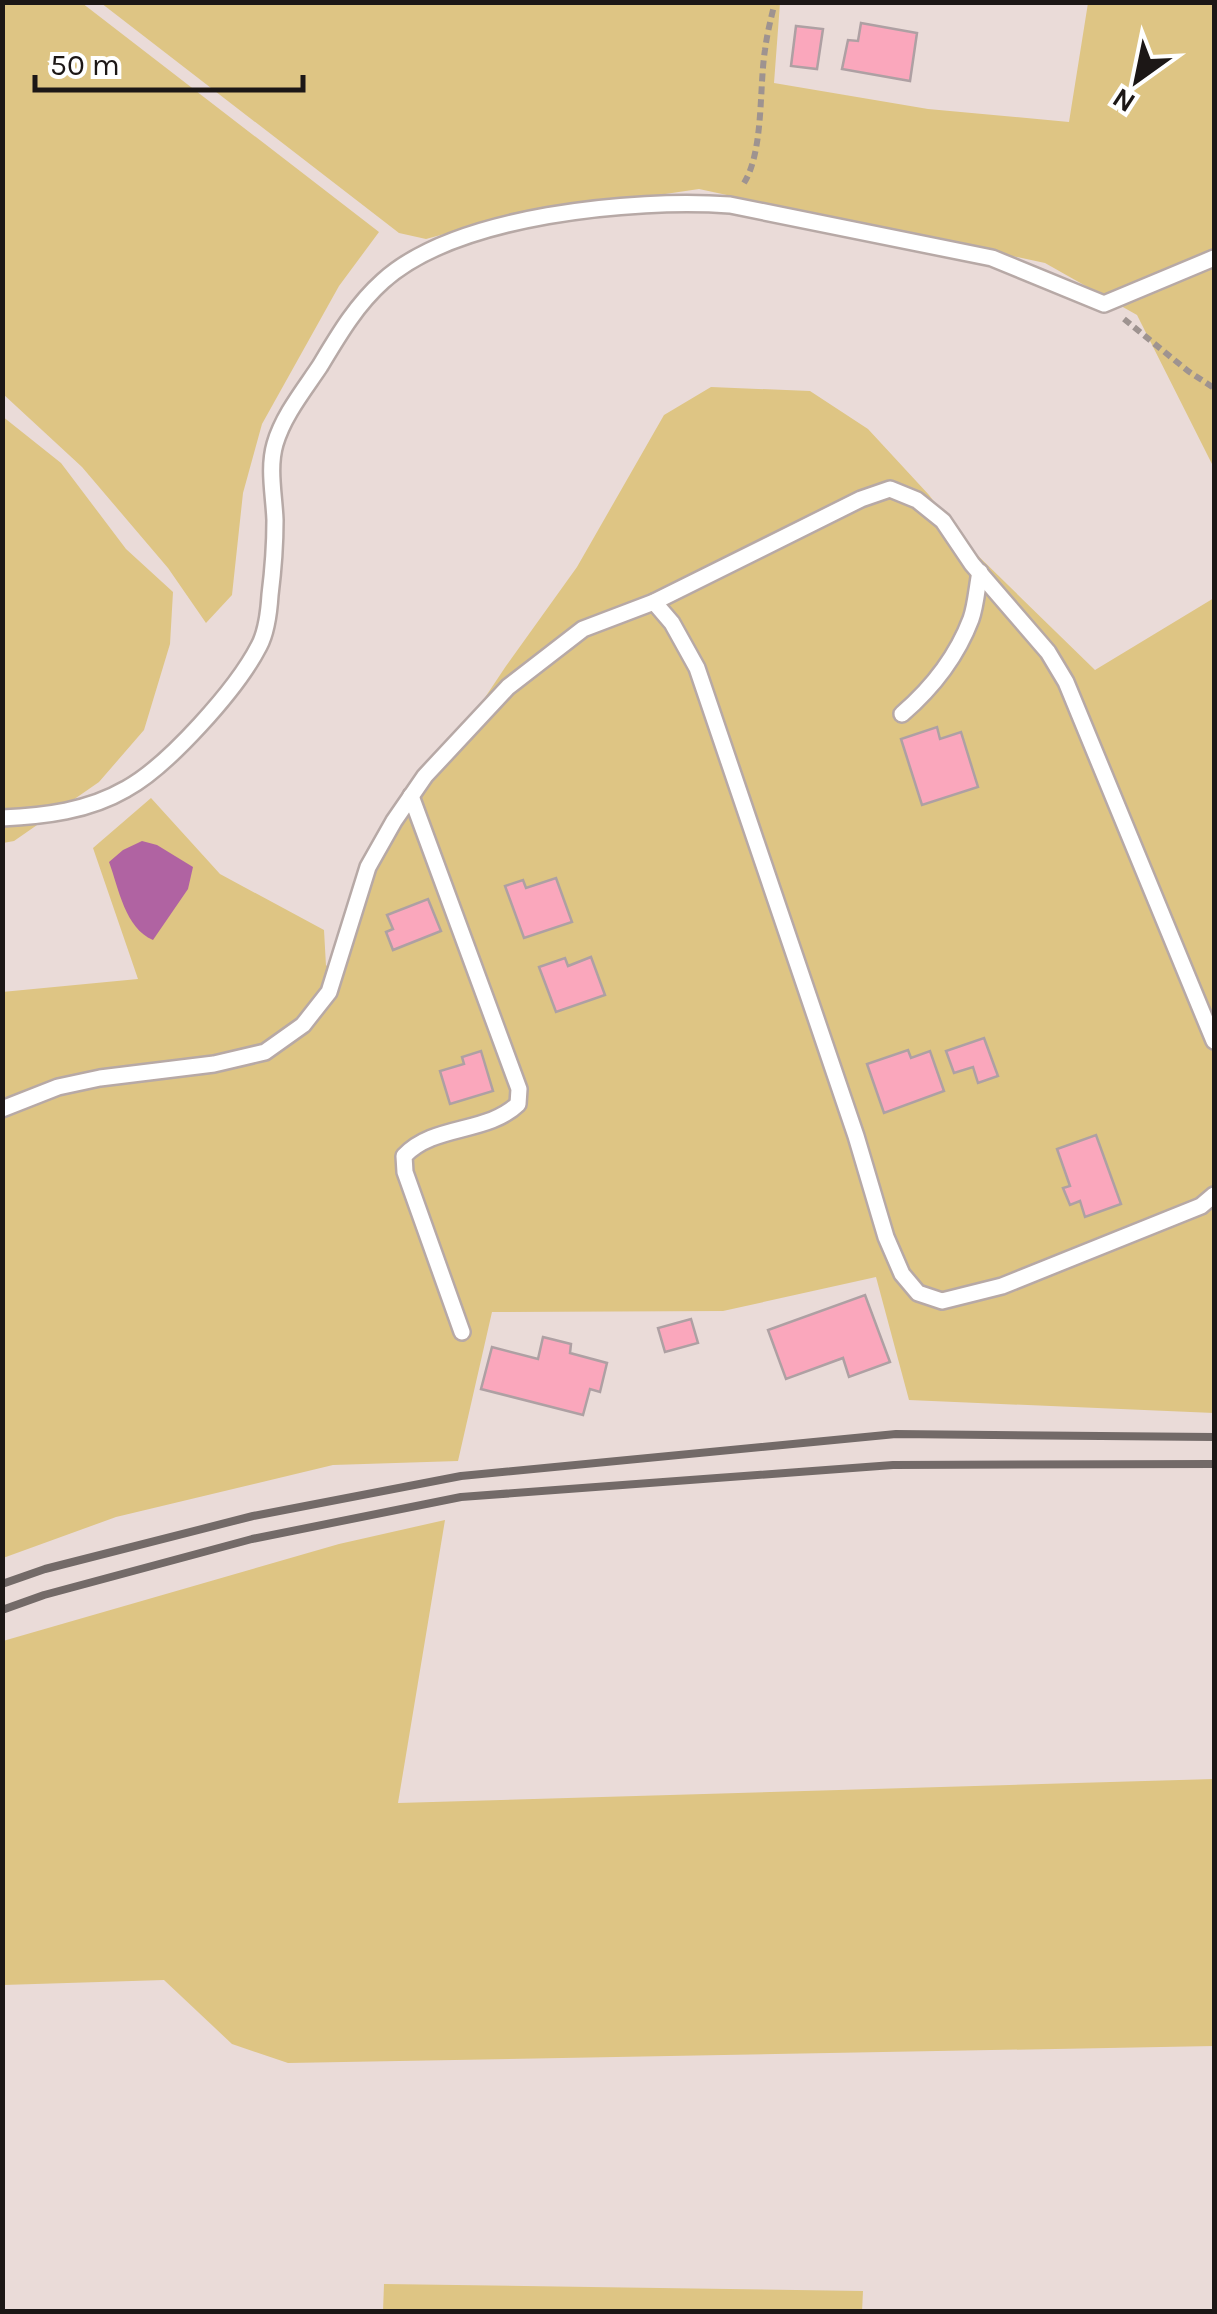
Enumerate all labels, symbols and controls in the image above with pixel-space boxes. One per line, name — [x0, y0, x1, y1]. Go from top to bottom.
scale bar — [35, 30, 302, 92]
north arrow — [1087, 30, 1187, 130]
text: 50 m — [50, 47, 120, 83]
text: N — [1106, 81, 1141, 120]

